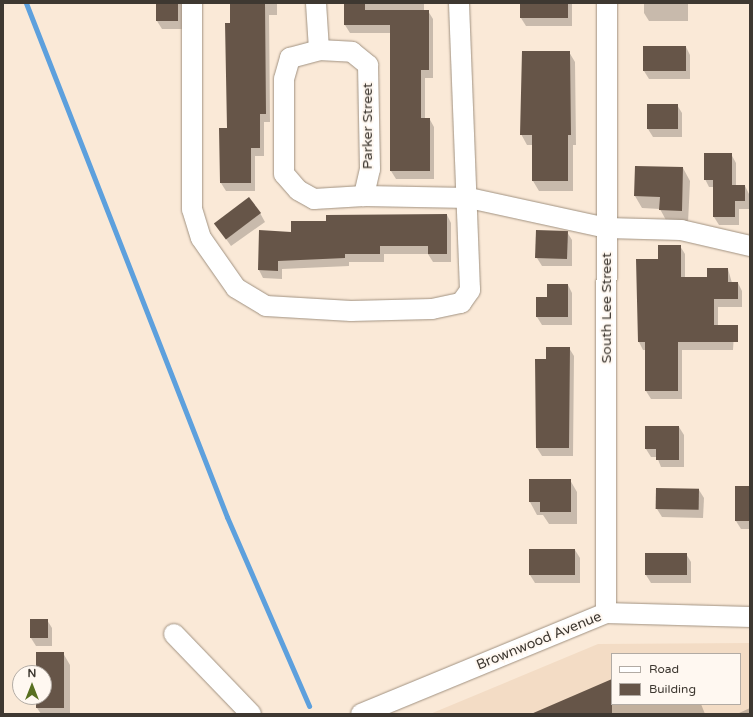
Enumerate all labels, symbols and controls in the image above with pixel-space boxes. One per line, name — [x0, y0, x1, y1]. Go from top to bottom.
street label: Parker Street — [360, 83, 376, 169]
street label: South Lee Street — [599, 253, 615, 363]
street label: Brownwood Avenue — [474, 608, 604, 674]
legend — [611, 653, 741, 705]
text: Road — [649, 662, 679, 676]
north arrow — [12, 665, 52, 705]
text: N — [28, 667, 36, 680]
text: Building — [649, 682, 696, 696]

